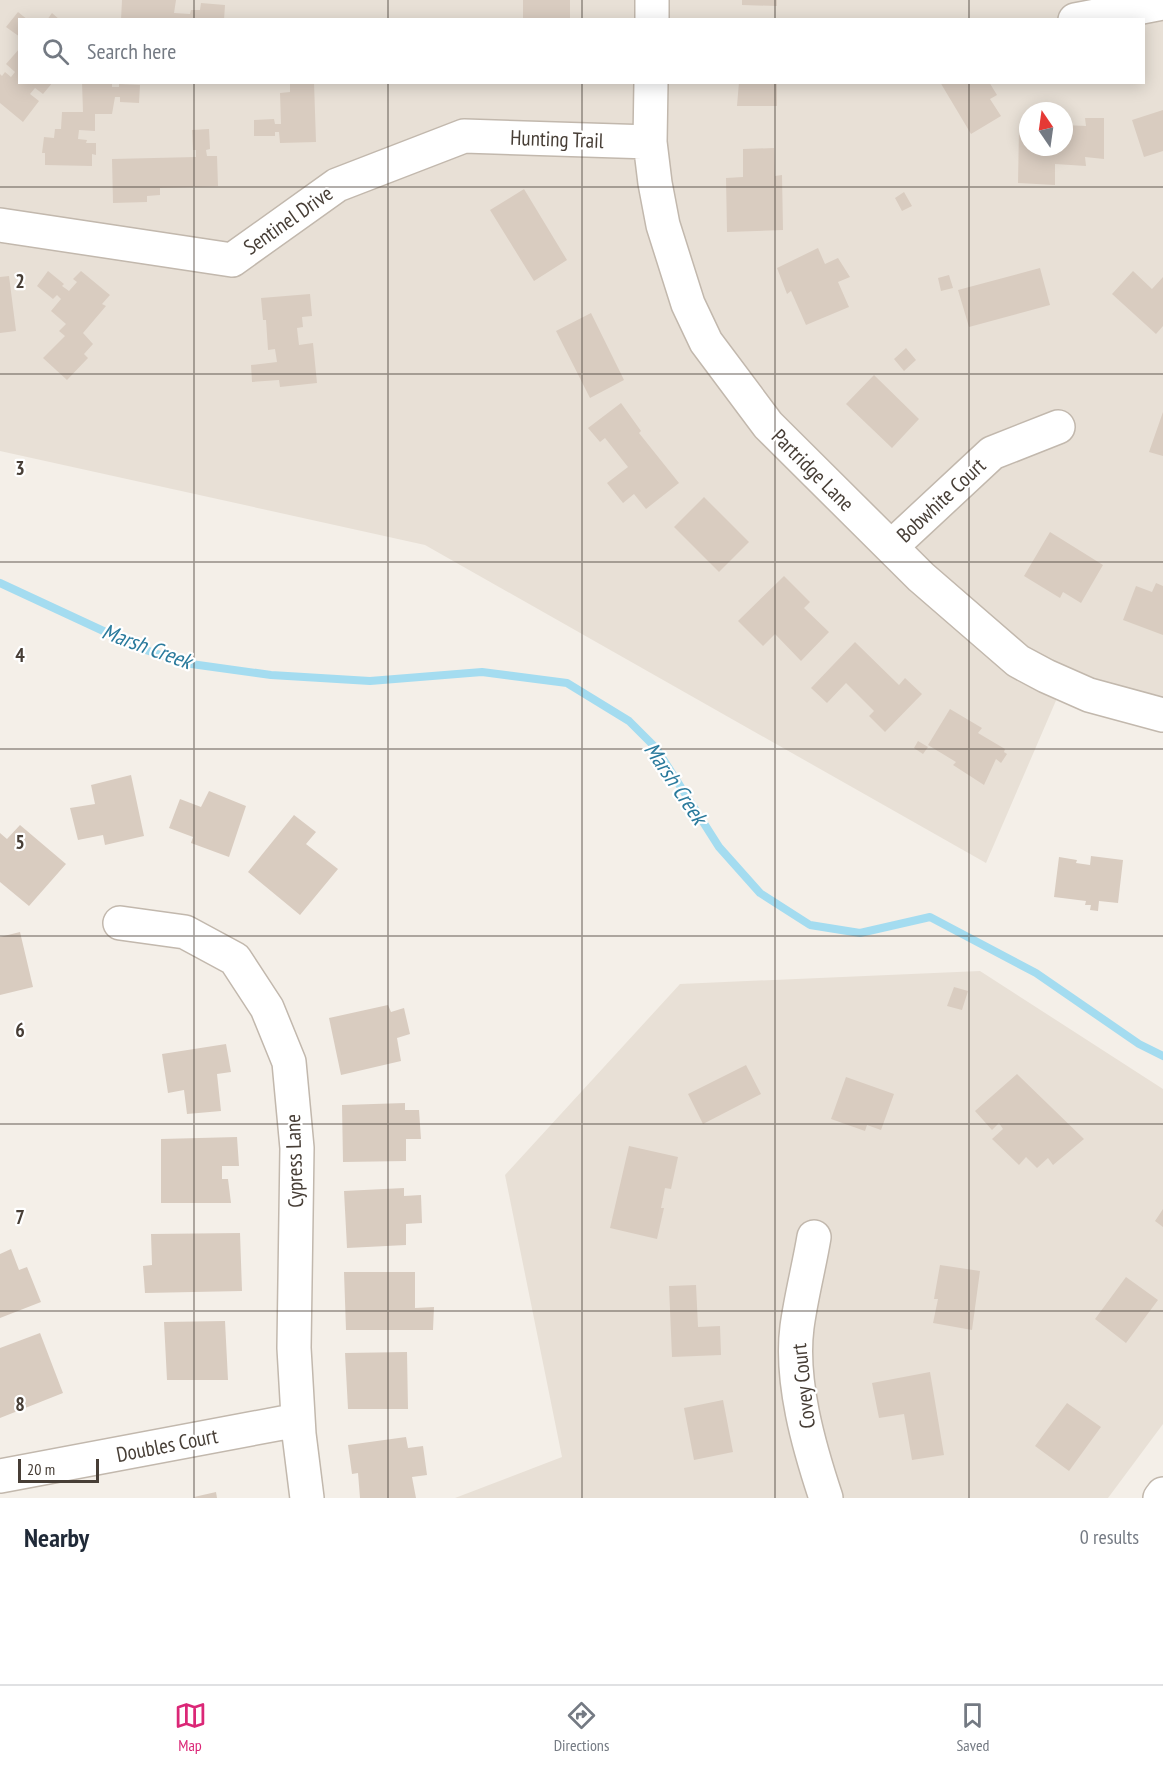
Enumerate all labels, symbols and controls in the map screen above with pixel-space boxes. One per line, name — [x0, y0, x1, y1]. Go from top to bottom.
search box — [18, 18, 1145, 84]
icon: search — [39, 35, 72, 68]
text: Search here — [87, 37, 176, 65]
north arrow — [1019, 102, 1073, 156]
street label: Hunting Trail — [510, 124, 604, 154]
street label: Sentinel Drive — [238, 180, 338, 260]
text: 2 — [15, 268, 25, 294]
street label: Partridge Lane — [766, 423, 860, 517]
street label: Bobwhite Court — [891, 452, 991, 548]
text: 3 — [15, 455, 25, 481]
water label: Marsh Creek — [99, 617, 198, 676]
text: 4 — [15, 642, 25, 668]
water label: Marsh Creek — [638, 737, 715, 831]
text: 5 — [15, 829, 25, 855]
text: 6 — [15, 1017, 25, 1043]
street label: Cypress Lane — [279, 1114, 309, 1208]
text: 7 — [15, 1204, 25, 1230]
street label: Covey Court — [785, 1342, 821, 1430]
text: 8 — [15, 1391, 25, 1417]
street label: Doubles Court — [114, 1422, 220, 1468]
scale bar — [18, 1456, 99, 1484]
text: 20 m — [27, 1459, 55, 1479]
text: Nearby — [24, 1521, 89, 1554]
text: 0 results — [1080, 1524, 1139, 1550]
tab: Map — [174, 1699, 207, 1755]
tab: Directions — [554, 1699, 609, 1755]
tab: Saved — [956, 1699, 989, 1755]

